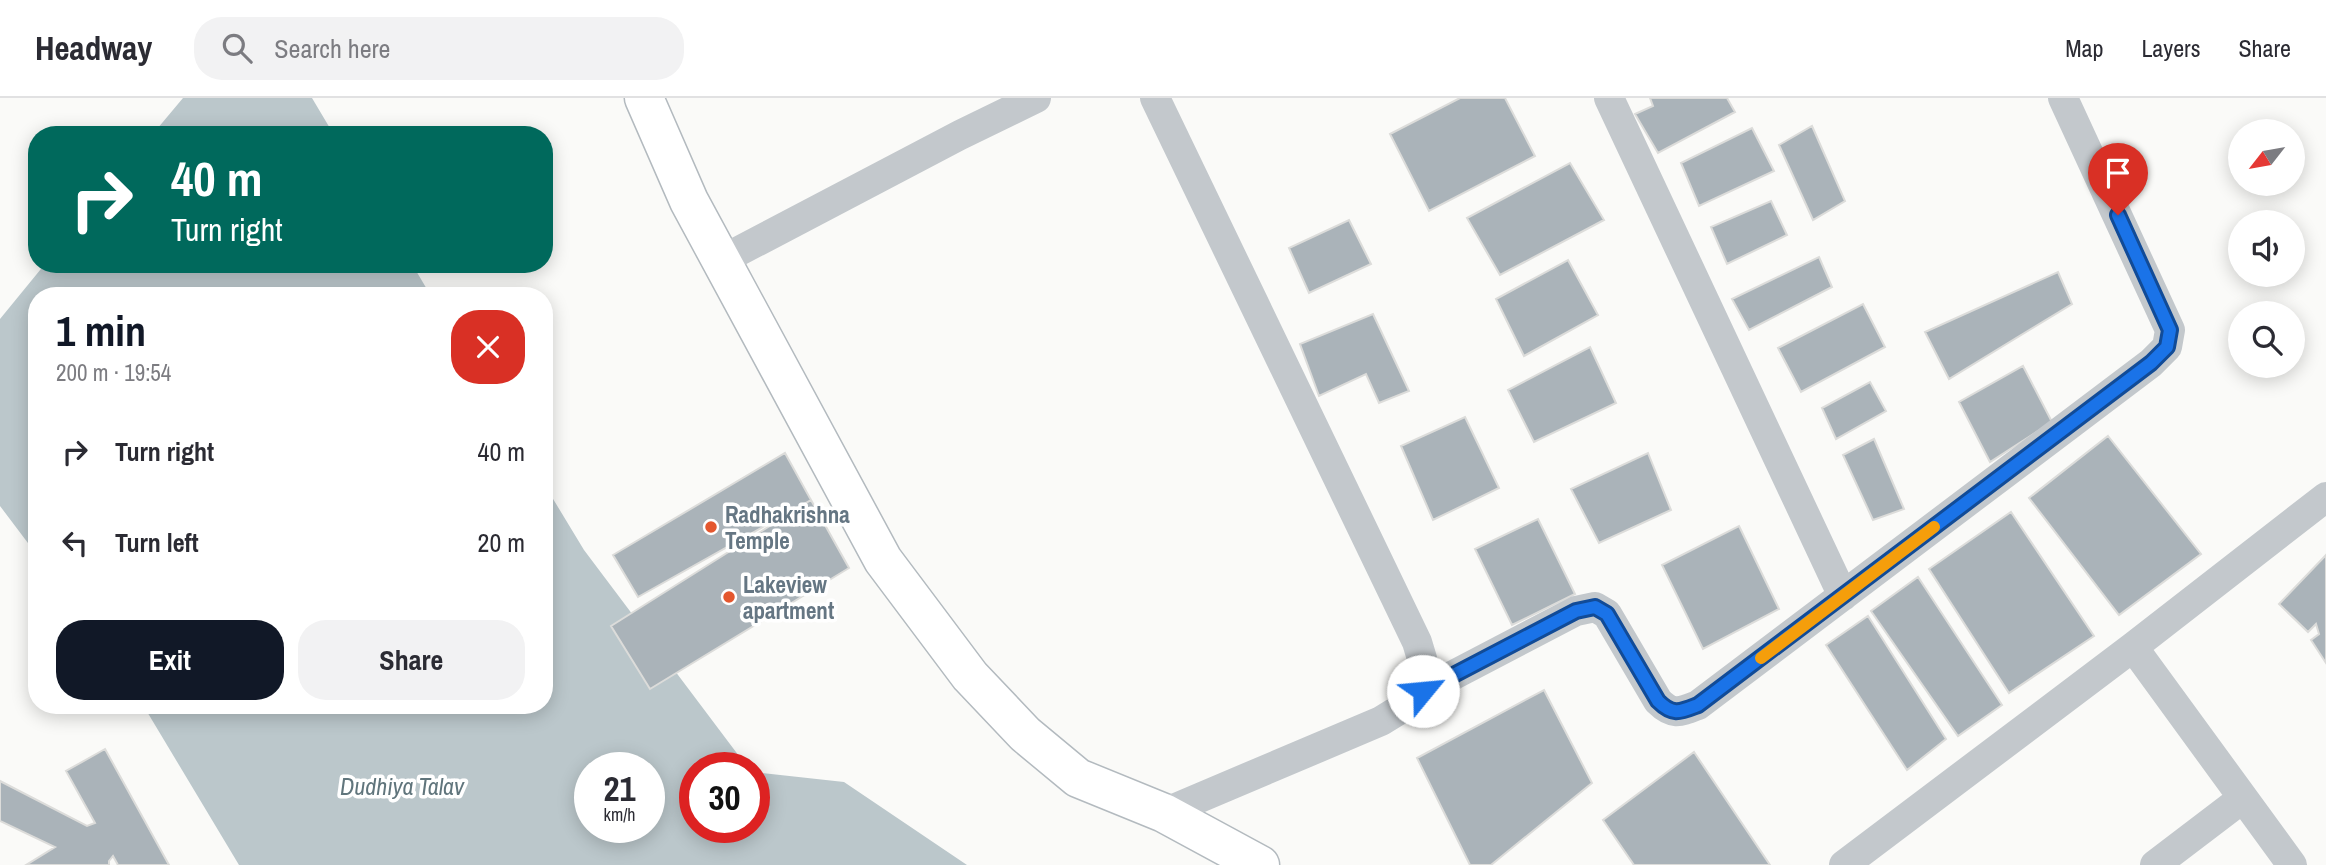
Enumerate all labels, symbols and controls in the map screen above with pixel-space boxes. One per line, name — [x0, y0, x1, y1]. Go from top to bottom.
search box — [194, 17, 684, 80]
text: Headway — [35, 26, 152, 70]
icon: search — [218, 29, 256, 67]
text: Search here — [274, 31, 390, 66]
text: Map — [2065, 32, 2103, 64]
text: Layers — [2141, 32, 2200, 64]
text: Share — [2238, 32, 2291, 64]
north arrow — [2228, 119, 2305, 196]
map controls — [2228, 119, 2305, 378]
pin — [2088, 143, 2148, 215]
text: 40 m — [171, 145, 263, 211]
icon: right — [56, 154, 147, 245]
icon: arrive — [2099, 154, 2137, 192]
text: Turn right — [171, 208, 283, 251]
button: sound — [2228, 210, 2305, 287]
button: search — [2228, 301, 2305, 378]
text: 1 min — [56, 303, 146, 359]
button: close — [451, 310, 525, 384]
text: 200 m · 19:54 — [56, 357, 171, 388]
icon: right — [56, 433, 94, 471]
text: Turn right — [115, 434, 214, 469]
text: 40 m — [478, 434, 525, 469]
place label: Radhakrishna Temple — [725, 499, 850, 556]
marker: Radhakrishna Temple — [703, 519, 719, 535]
icon: left — [56, 524, 94, 562]
text: Turn left — [115, 525, 199, 560]
text: 20 m — [478, 525, 525, 560]
place label: Lakeview apartment — [743, 569, 834, 626]
marker: Lakeview apartment — [721, 589, 737, 605]
button: Exit — [56, 620, 284, 700]
button: Share — [298, 620, 525, 700]
position arrow — [1386, 654, 1460, 728]
speed limit sign: 30 — [679, 752, 770, 843]
text: 21 — [604, 765, 635, 812]
water label: Dudhiya Talav — [340, 770, 465, 802]
text: km/h — [604, 802, 636, 827]

